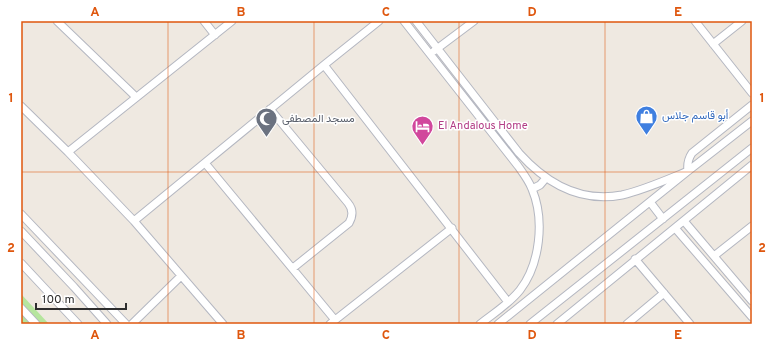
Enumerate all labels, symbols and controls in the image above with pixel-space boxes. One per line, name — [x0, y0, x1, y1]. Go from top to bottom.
text: A — [90, 5, 100, 21]
text: B — [237, 5, 246, 21]
text: C — [382, 5, 390, 21]
text: D — [527, 5, 537, 21]
text: E — [674, 5, 682, 21]
text: 1 — [8, 91, 14, 107]
text: 1 — [759, 91, 765, 107]
shop icon: أبو قاسم جلاس — [634, 103, 660, 136]
mosque icon: مسجد المصطفى — [253, 106, 279, 139]
place label: أبو قاسم جلاس — [662, 109, 729, 123]
place label: مسجد المصطفى — [282, 112, 355, 126]
hotel icon: El Andalous Home — [409, 113, 435, 146]
place label: El Andalous Home — [438, 119, 528, 133]
text: 2 — [7, 241, 15, 257]
text: 2 — [758, 241, 766, 257]
scale bar — [36, 285, 126, 311]
text: 100 m — [42, 292, 75, 308]
text: A — [90, 328, 100, 344]
text: B — [237, 328, 246, 344]
text: C — [382, 328, 390, 344]
text: D — [527, 328, 537, 344]
text: E — [674, 328, 682, 344]

